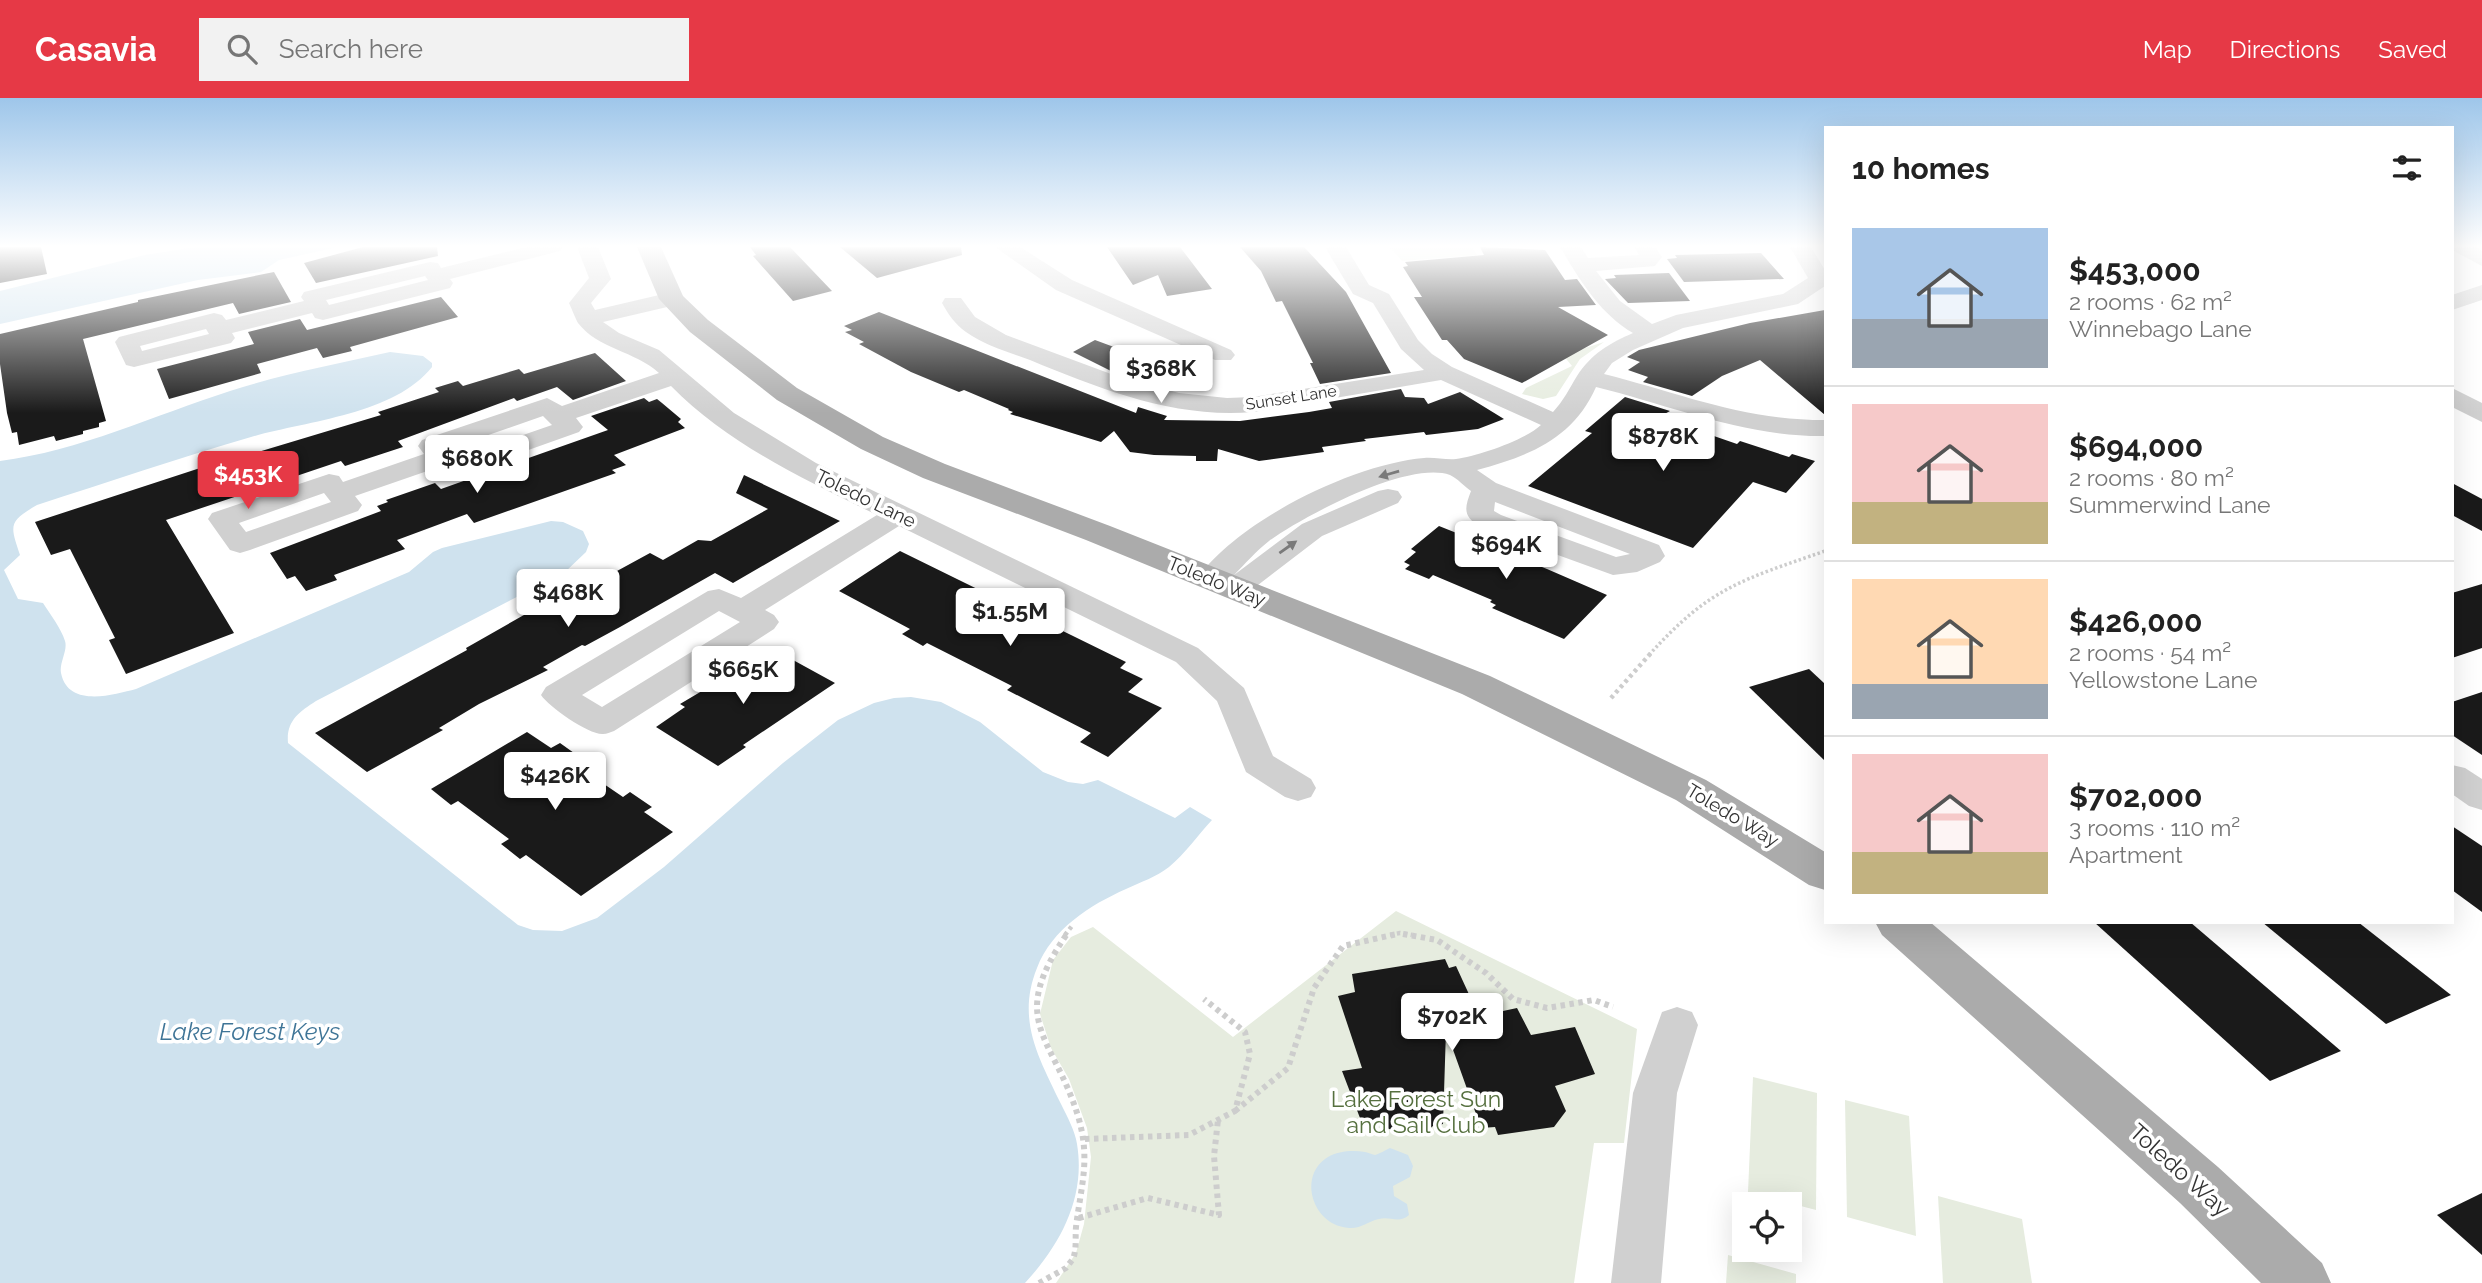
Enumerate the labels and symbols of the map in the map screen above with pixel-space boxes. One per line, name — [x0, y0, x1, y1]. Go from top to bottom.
pin: $368K — [1112, 345, 1210, 405]
street label: Sunset Lane — [1244, 381, 1338, 414]
pin: $878K — [1614, 414, 1712, 473]
pin: $680K — [428, 436, 526, 495]
pin: $453K — [199, 452, 297, 511]
street label: Toledo Lane — [812, 464, 920, 532]
one-way arrow — [1378, 470, 1399, 480]
pin: $694K — [1457, 522, 1555, 581]
one-way arrow — [1279, 540, 1297, 554]
street label: Toledo Way — [1165, 551, 1269, 611]
pin: $468K — [519, 570, 617, 629]
pin: $1.55M — [953, 588, 1067, 648]
pin: $665K — [694, 646, 792, 706]
pin: $426K — [506, 752, 604, 812]
street label: Toledo Way — [1683, 779, 1783, 851]
pin: $702K — [1403, 993, 1501, 1053]
water label: Lake Forest Keys — [160, 1017, 340, 1046]
park label: Lake Forest Sun and Sail Club — [1331, 1085, 1501, 1138]
street label: Toledo Way — [2125, 1118, 2236, 1222]

